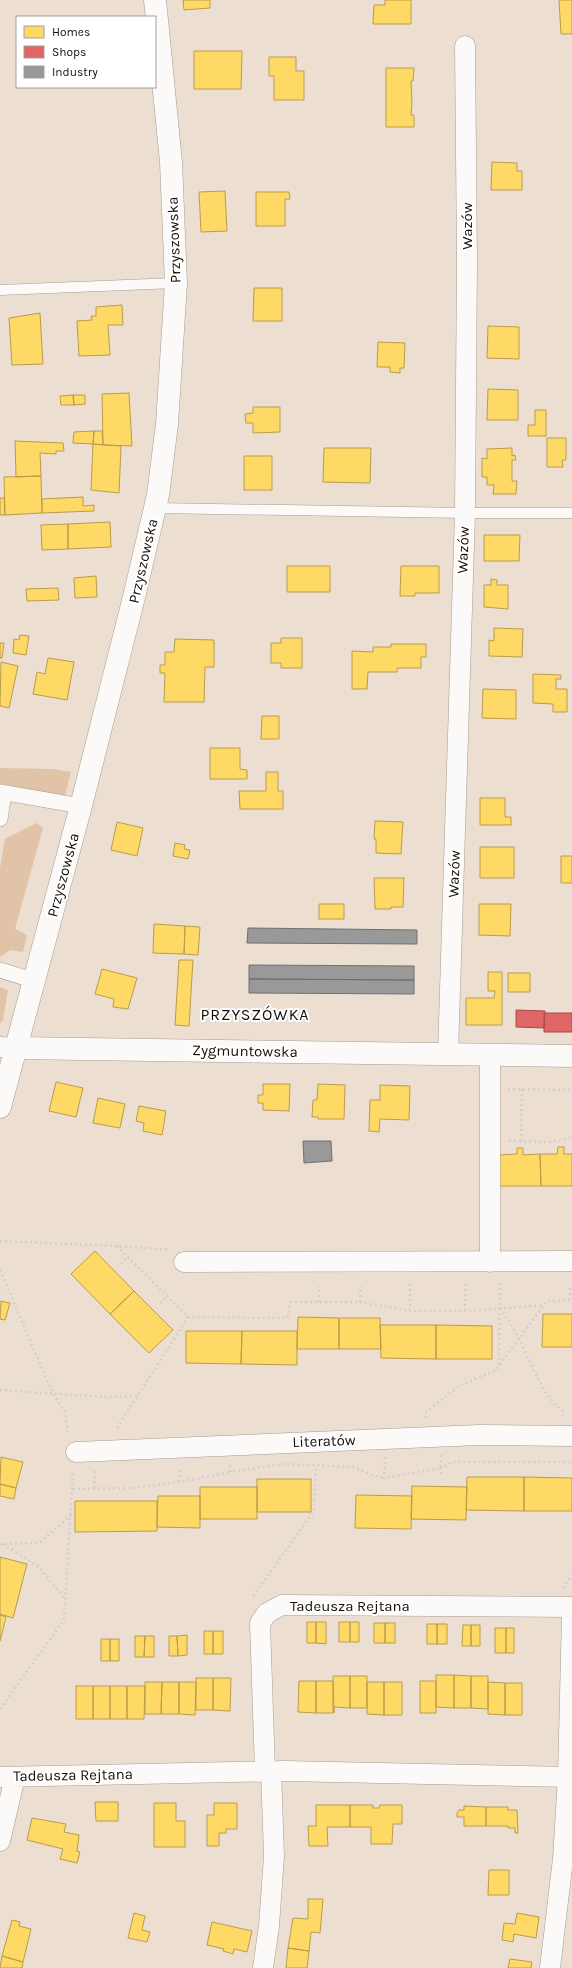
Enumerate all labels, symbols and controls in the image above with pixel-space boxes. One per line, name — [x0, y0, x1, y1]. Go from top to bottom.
legend — [16, 16, 156, 88]
text: Homes — [52, 25, 90, 39]
text: Shops — [52, 45, 86, 59]
text: Industry — [52, 65, 98, 79]
street label: Przyszowska — [163, 196, 185, 284]
street label: Wazów — [458, 202, 476, 250]
street label: Przyszowska — [125, 517, 161, 605]
street label: Wazów — [453, 526, 473, 574]
street label: Przyszowska — [43, 831, 83, 919]
street label: Wazów — [444, 850, 464, 898]
district label: PRZYSZÓWKA — [200, 1005, 310, 1024]
street label: Zygmuntowska — [192, 1041, 298, 1061]
street label: Literatów — [292, 1431, 356, 1451]
street label: Tadeusza Rejtana — [290, 1597, 410, 1615]
street label: Tadeusza Rejtana — [13, 1765, 133, 1785]

